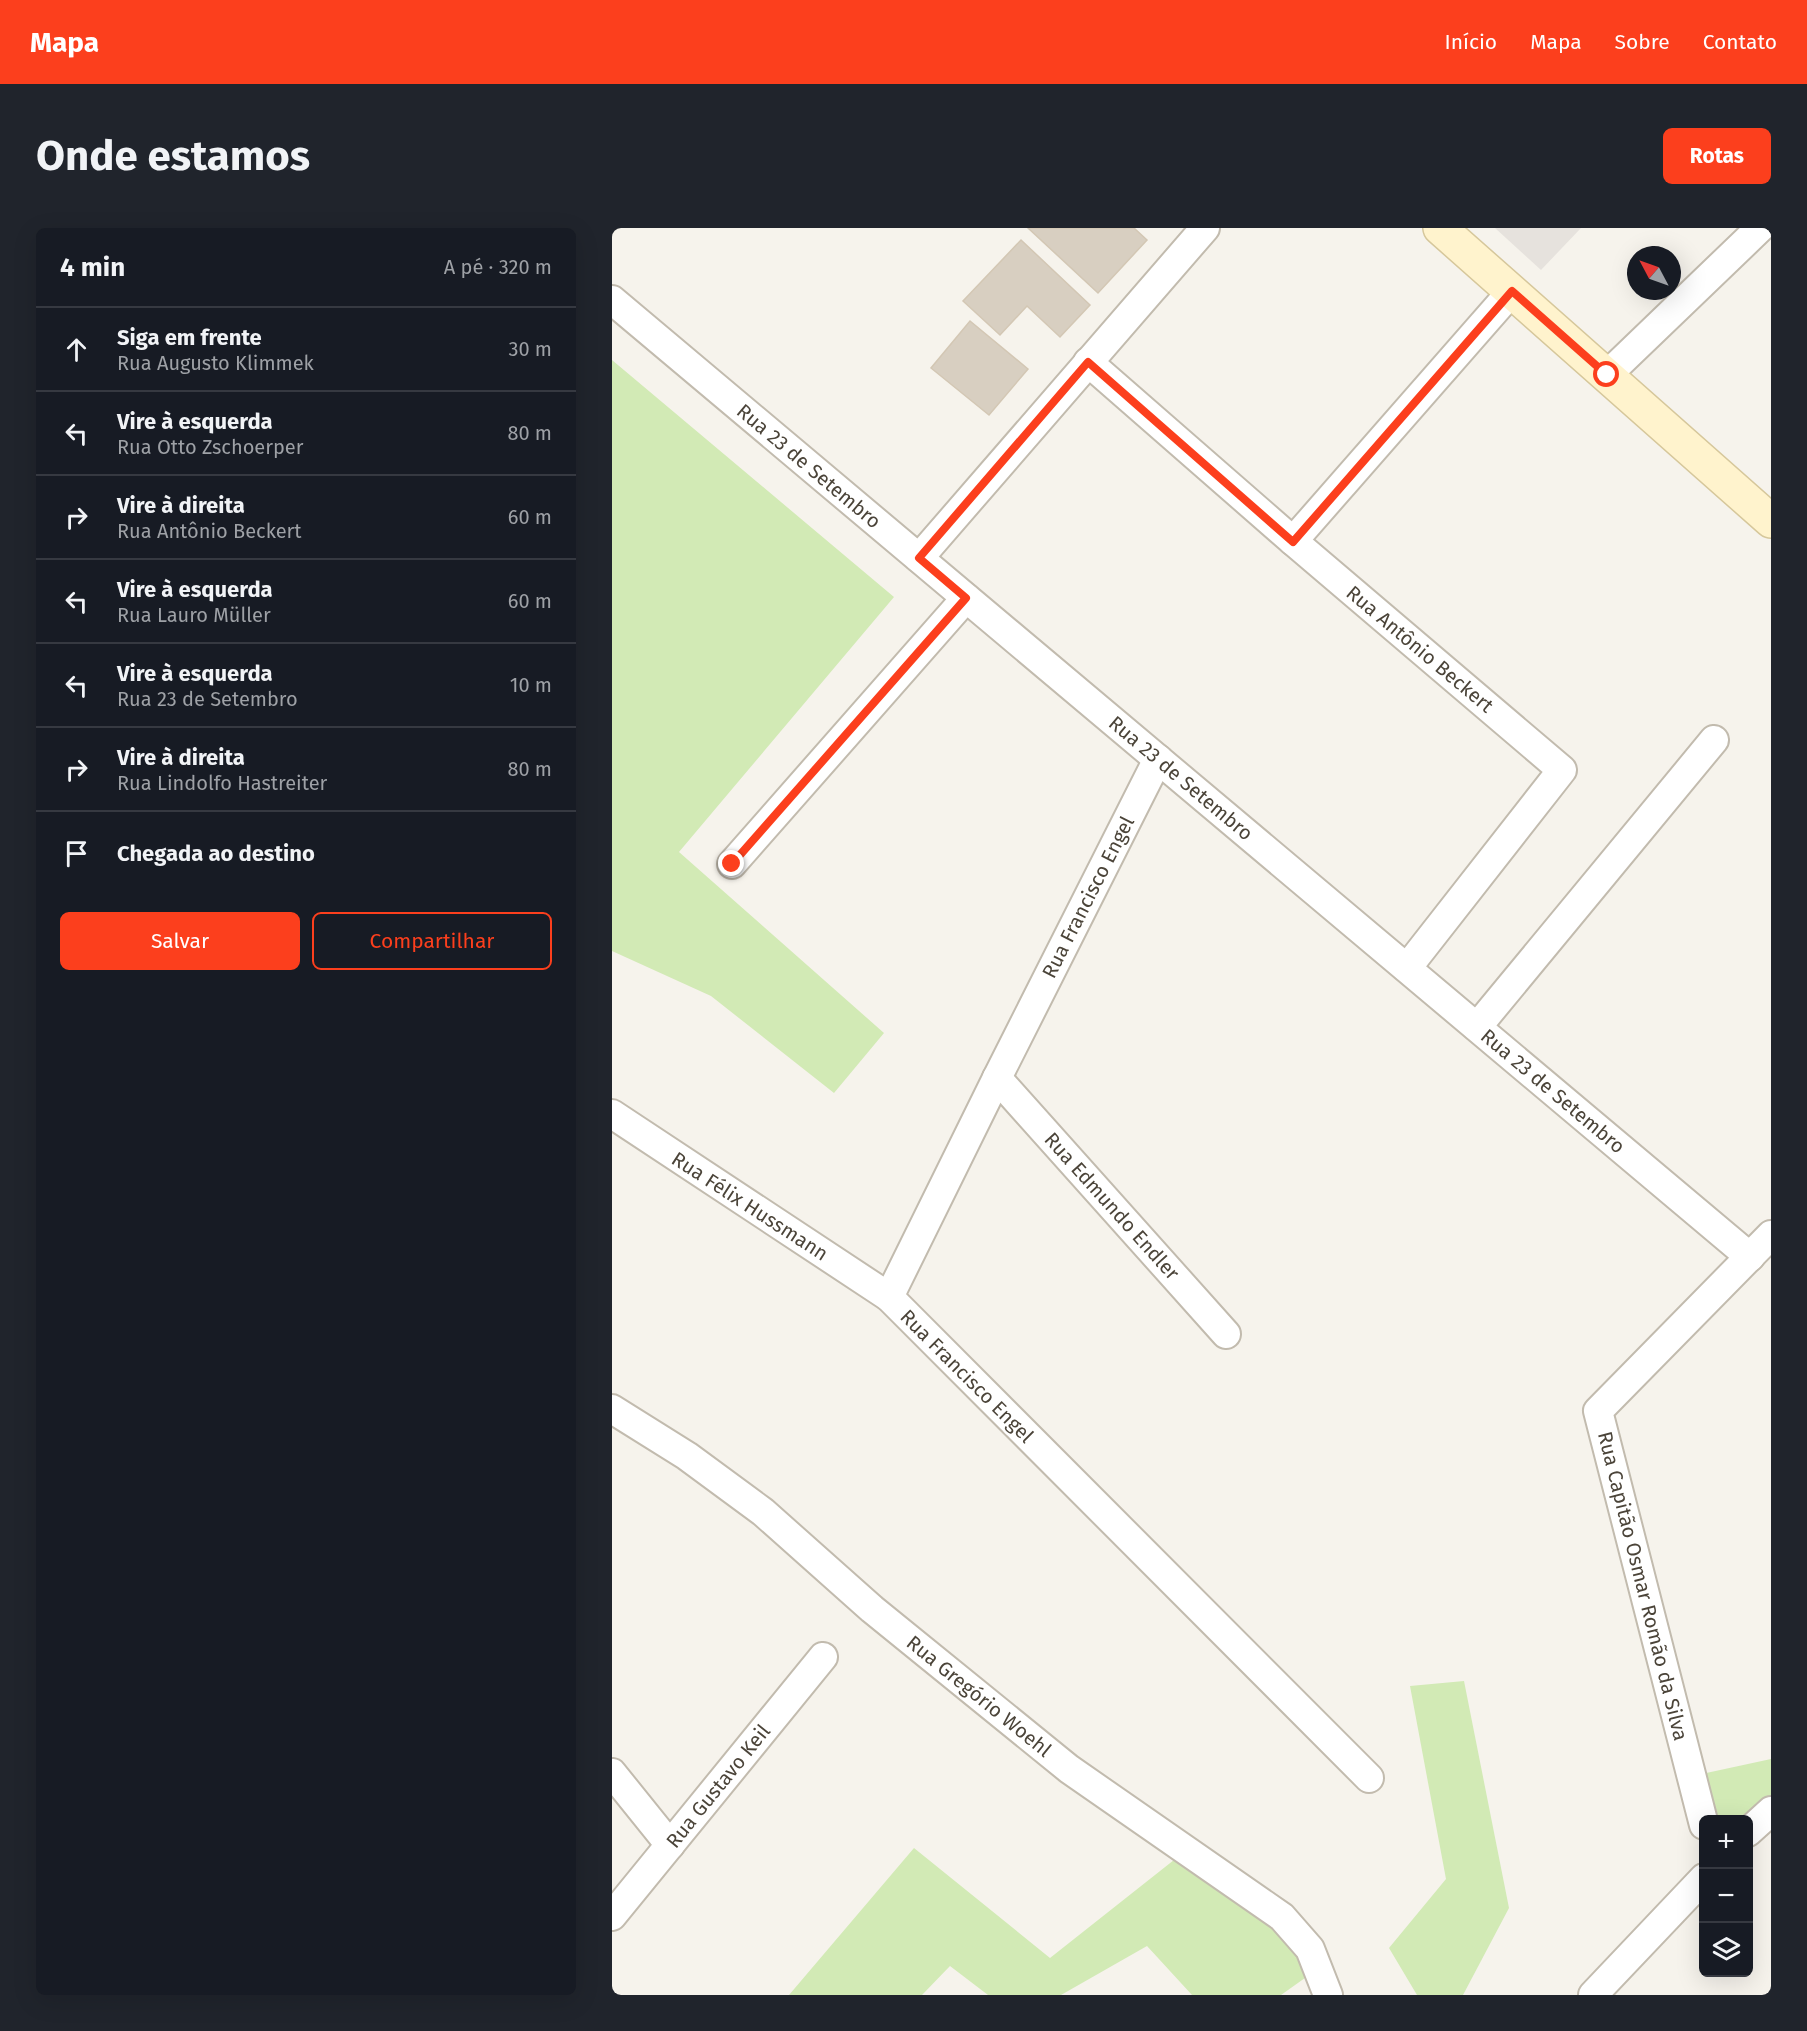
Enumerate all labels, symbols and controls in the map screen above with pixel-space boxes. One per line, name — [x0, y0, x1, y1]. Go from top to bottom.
text: Mapa — [30, 26, 99, 59]
text: Início — [1444, 29, 1497, 55]
text: Mapa — [1530, 29, 1582, 55]
text: Sobre — [1615, 29, 1670, 55]
text: Contato — [1703, 29, 1777, 55]
button: Rotas — [1663, 128, 1771, 184]
text: Onde estamos — [36, 131, 310, 181]
north arrow — [1627, 246, 1681, 300]
text: 4 min — [60, 252, 125, 283]
text: A pé · 320 m — [444, 255, 552, 279]
text: Siga em frente — [117, 324, 262, 351]
icon: ahead — [60, 333, 93, 366]
text: 30 m — [508, 337, 552, 361]
text: Rua Augusto Klimmek — [117, 351, 314, 375]
route start — [1593, 361, 1619, 387]
street label: Rua 23 de Setembro — [732, 399, 886, 533]
text: Vire à esquerda — [117, 408, 273, 435]
icon: left — [60, 417, 93, 450]
text: 80 m — [507, 421, 552, 445]
text: Rua Otto Zschoerper — [117, 435, 303, 459]
text: Vire à direita — [117, 492, 245, 519]
icon: right — [60, 501, 93, 534]
text: 60 m — [508, 505, 552, 529]
text: Rua Antônio Beckert — [117, 519, 302, 543]
text: Vire à esquerda — [117, 576, 273, 603]
street label: Rua Antônio Beckert — [1342, 580, 1499, 718]
icon: left — [60, 585, 93, 618]
text: 60 m — [508, 589, 552, 613]
text: Rua Lauro Müller — [117, 603, 271, 627]
text: Vire à esquerda — [117, 660, 273, 687]
icon: left — [60, 669, 93, 702]
text: 10 m — [510, 673, 552, 697]
text: Rua 23 de Setembro — [117, 687, 298, 711]
street label: Rua 23 de Setembro — [1104, 711, 1258, 845]
text: Vire à direita — [117, 744, 245, 771]
icon: right — [60, 753, 93, 786]
text: 80 m — [507, 757, 552, 781]
text: Rua Lindolfo Hastreiter — [117, 771, 327, 795]
street label: Rua Francisco Engel — [1037, 812, 1139, 982]
icon: arrive — [60, 837, 93, 870]
text: Chegada ao destino — [117, 840, 315, 867]
route end — [718, 850, 744, 876]
button: Salvar — [60, 912, 300, 970]
button: Compartilhar — [312, 912, 552, 970]
street label: Rua 23 de Setembro — [1476, 1024, 1630, 1158]
street label: Rua Edmundo Endler — [1039, 1127, 1185, 1285]
street label: Rua Félix Hussmann — [667, 1146, 833, 1266]
street label: Rua Francisco Engel — [895, 1304, 1039, 1448]
street label: Rua Capitão Osmar Romão da Silva — [1593, 1429, 1693, 1743]
street label: Rua Gregório Woehl — [902, 1630, 1056, 1762]
street label: Rua Gustavo Keil — [661, 1719, 775, 1853]
map controls — [1699, 1815, 1753, 1977]
button: + — [1699, 1815, 1753, 1869]
button: − — [1699, 1869, 1753, 1923]
button: layers — [1699, 1923, 1753, 1977]

